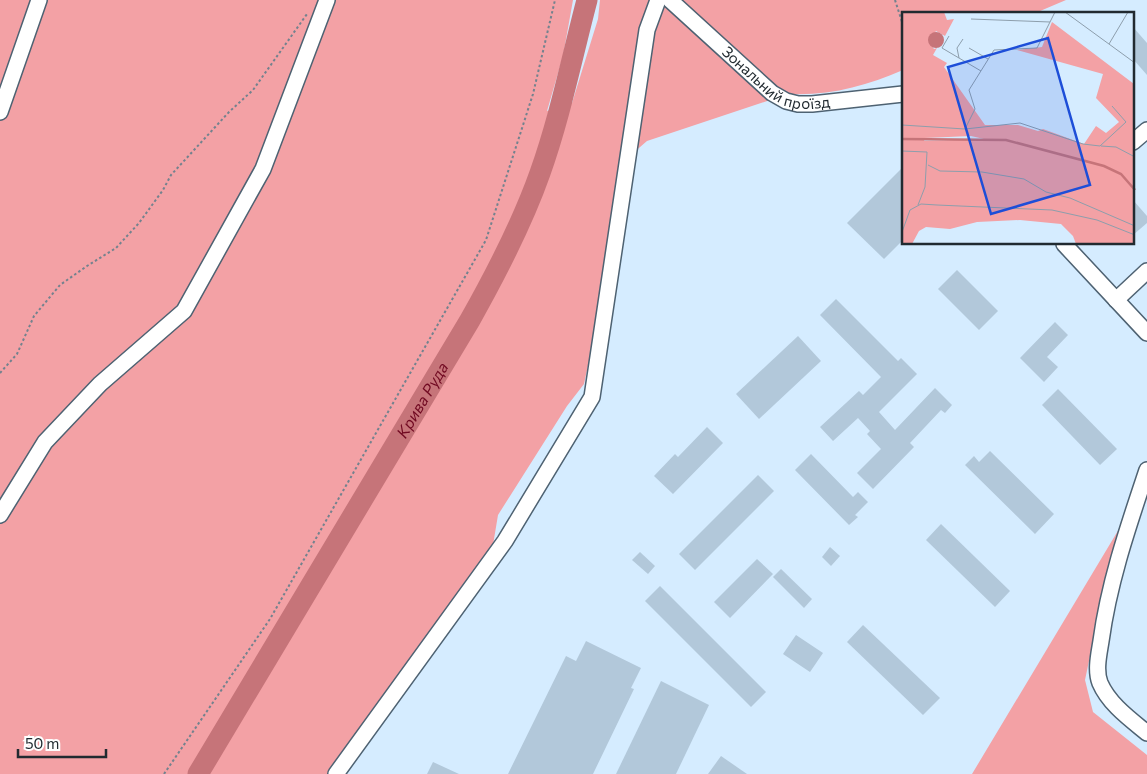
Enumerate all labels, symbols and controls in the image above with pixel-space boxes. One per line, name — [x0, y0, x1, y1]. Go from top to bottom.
inset map — [902, 12, 1134, 245]
street label: Зональний проїзд — [719, 42, 831, 113]
water label: Крива Руда — [392, 359, 452, 441]
scale bar — [18, 726, 105, 758]
text: 50 m — [25, 734, 59, 752]

